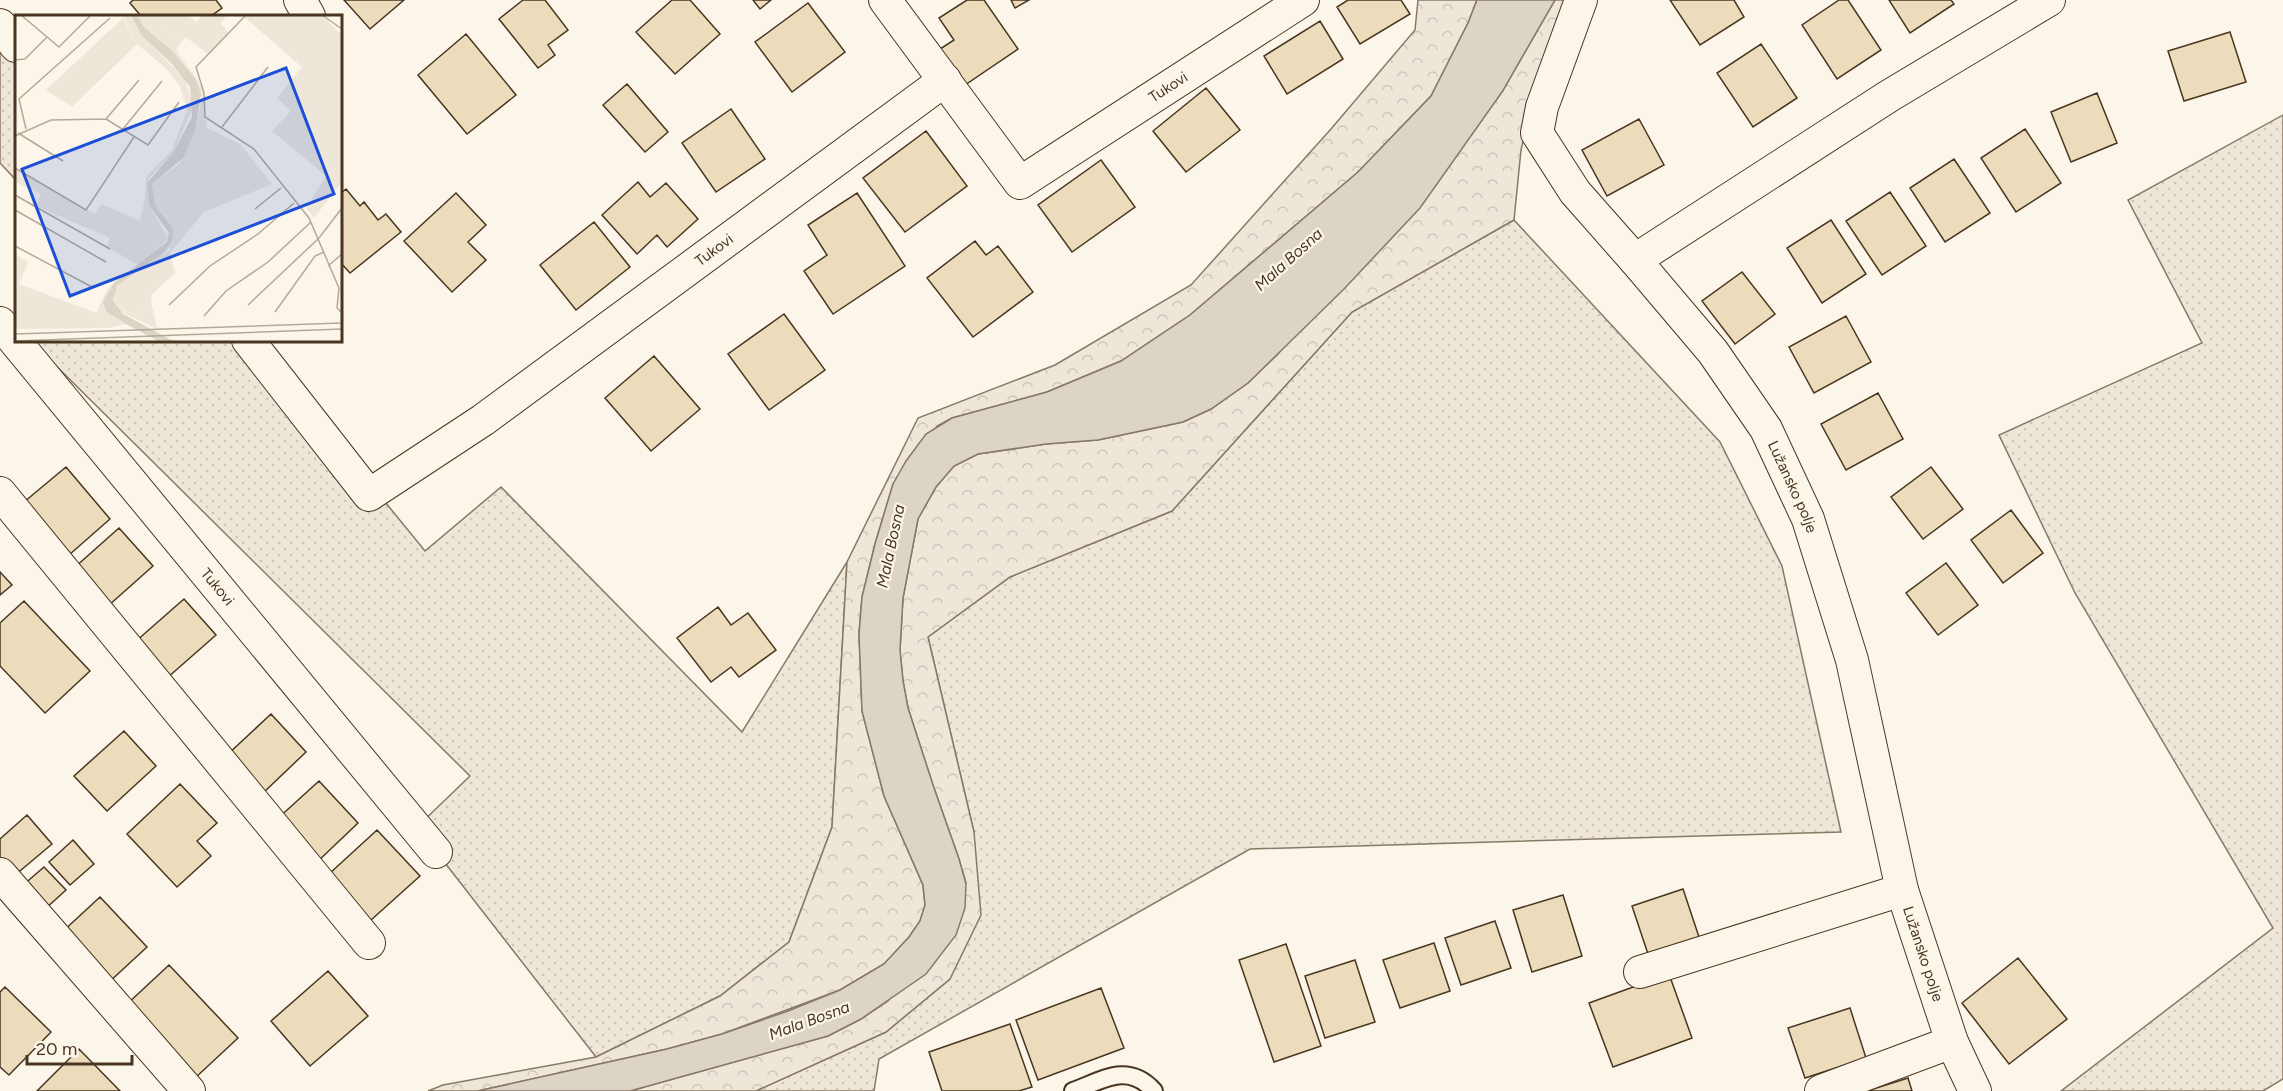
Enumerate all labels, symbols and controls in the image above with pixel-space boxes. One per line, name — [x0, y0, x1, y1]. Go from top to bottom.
inset map — [15, 15, 342, 342]
street label: Tukovi — [1145, 68, 1191, 106]
water label: Mala Bosna — [1250, 224, 1326, 295]
street label: Tukovi — [691, 230, 737, 270]
street label: Lužansko polje — [1764, 438, 1821, 535]
water label: Mala Bosna — [872, 503, 909, 590]
street label: Tukovi — [197, 565, 238, 609]
street label: Lužansko polje — [1899, 904, 1947, 1004]
water label: Mala Bosna — [766, 997, 852, 1044]
scale bar — [27, 1028, 132, 1066]
text: 20 m — [36, 1038, 77, 1060]

